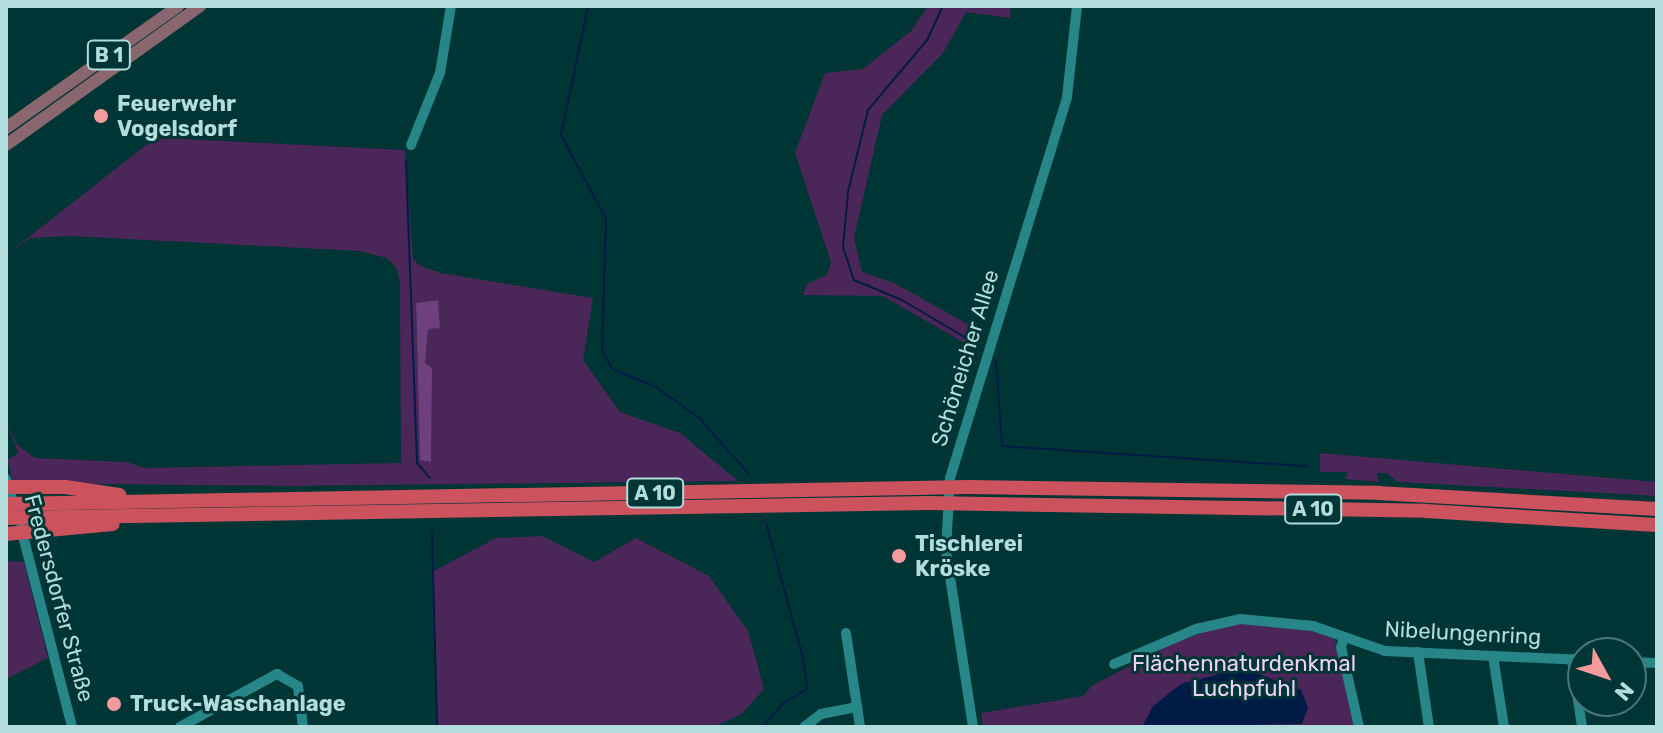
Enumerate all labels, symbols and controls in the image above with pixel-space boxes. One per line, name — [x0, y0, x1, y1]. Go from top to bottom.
road number: B 1 — [85, 39, 133, 71]
place label: Feuerwehr Vogelsdorf — [117, 90, 237, 142]
marker: Feuerwehr Vogelsdorf — [92, 107, 110, 125]
street label: Schöneicher Allee — [925, 266, 1005, 450]
road number: A 10 — [625, 477, 685, 509]
street label: Fredersdorfer Straße — [19, 491, 99, 705]
road number: A 10 — [1283, 493, 1343, 525]
place label: Tischlerei Kröske — [915, 530, 1023, 582]
marker: Tischlerei Kröske — [890, 547, 908, 565]
street label: Nibelungenring — [1384, 616, 1542, 650]
north arrow — [1567, 637, 1647, 717]
park label: Flächennaturdenkmal Luchpfuhl — [1132, 650, 1356, 702]
text: N — [1609, 677, 1640, 706]
place label: Truck-Waschanlage — [130, 691, 346, 717]
marker: Truck-Waschanlage — [105, 695, 123, 713]

